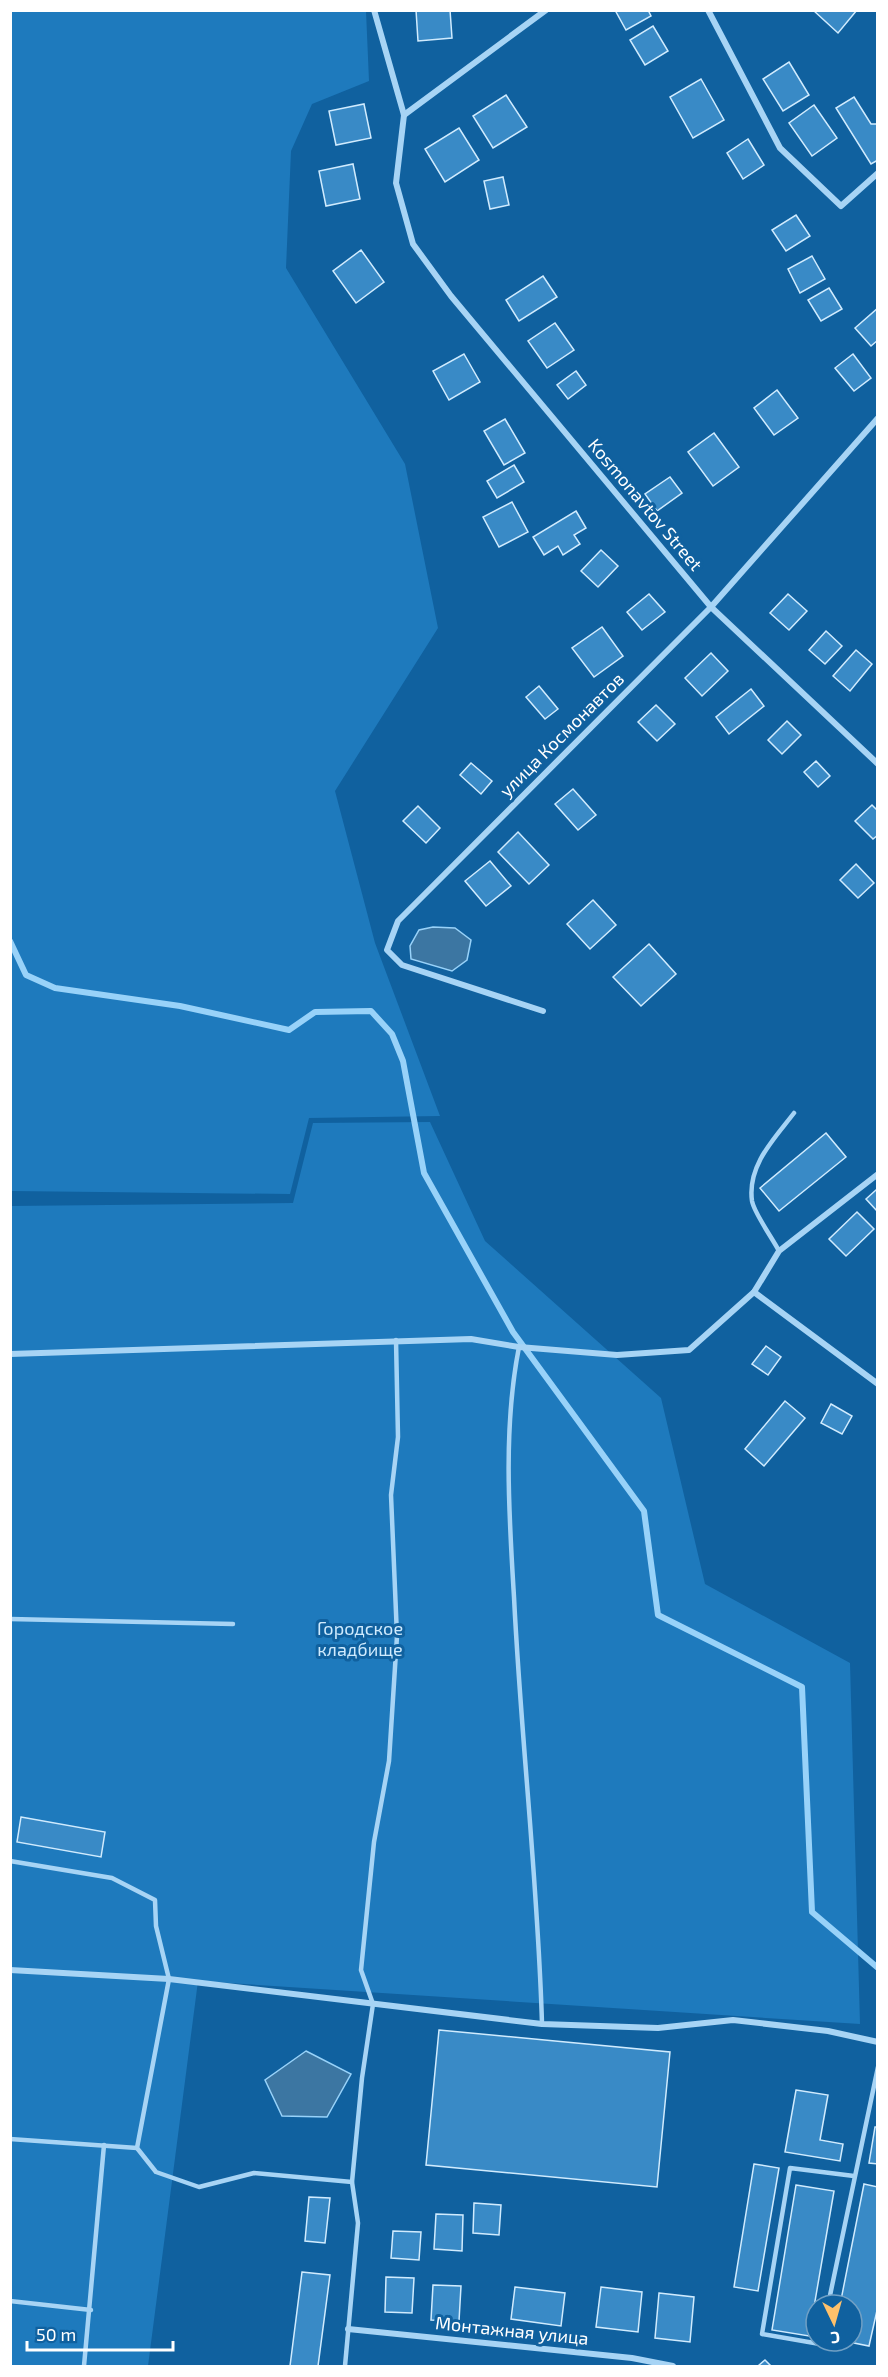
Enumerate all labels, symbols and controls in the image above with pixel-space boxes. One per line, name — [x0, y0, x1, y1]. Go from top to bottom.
street label: Kosmonavtov Street — [584, 434, 708, 575]
street label: улица Космонавтов — [494, 667, 628, 801]
park label: Городское кладбище — [317, 1617, 403, 1660]
north arrow — [804, 2293, 864, 2353]
street label: Монтажная улица — [434, 2311, 590, 2349]
scale bar — [27, 2314, 172, 2352]
text: 50 m — [36, 2323, 76, 2345]
text: С — [830, 2329, 841, 2348]

